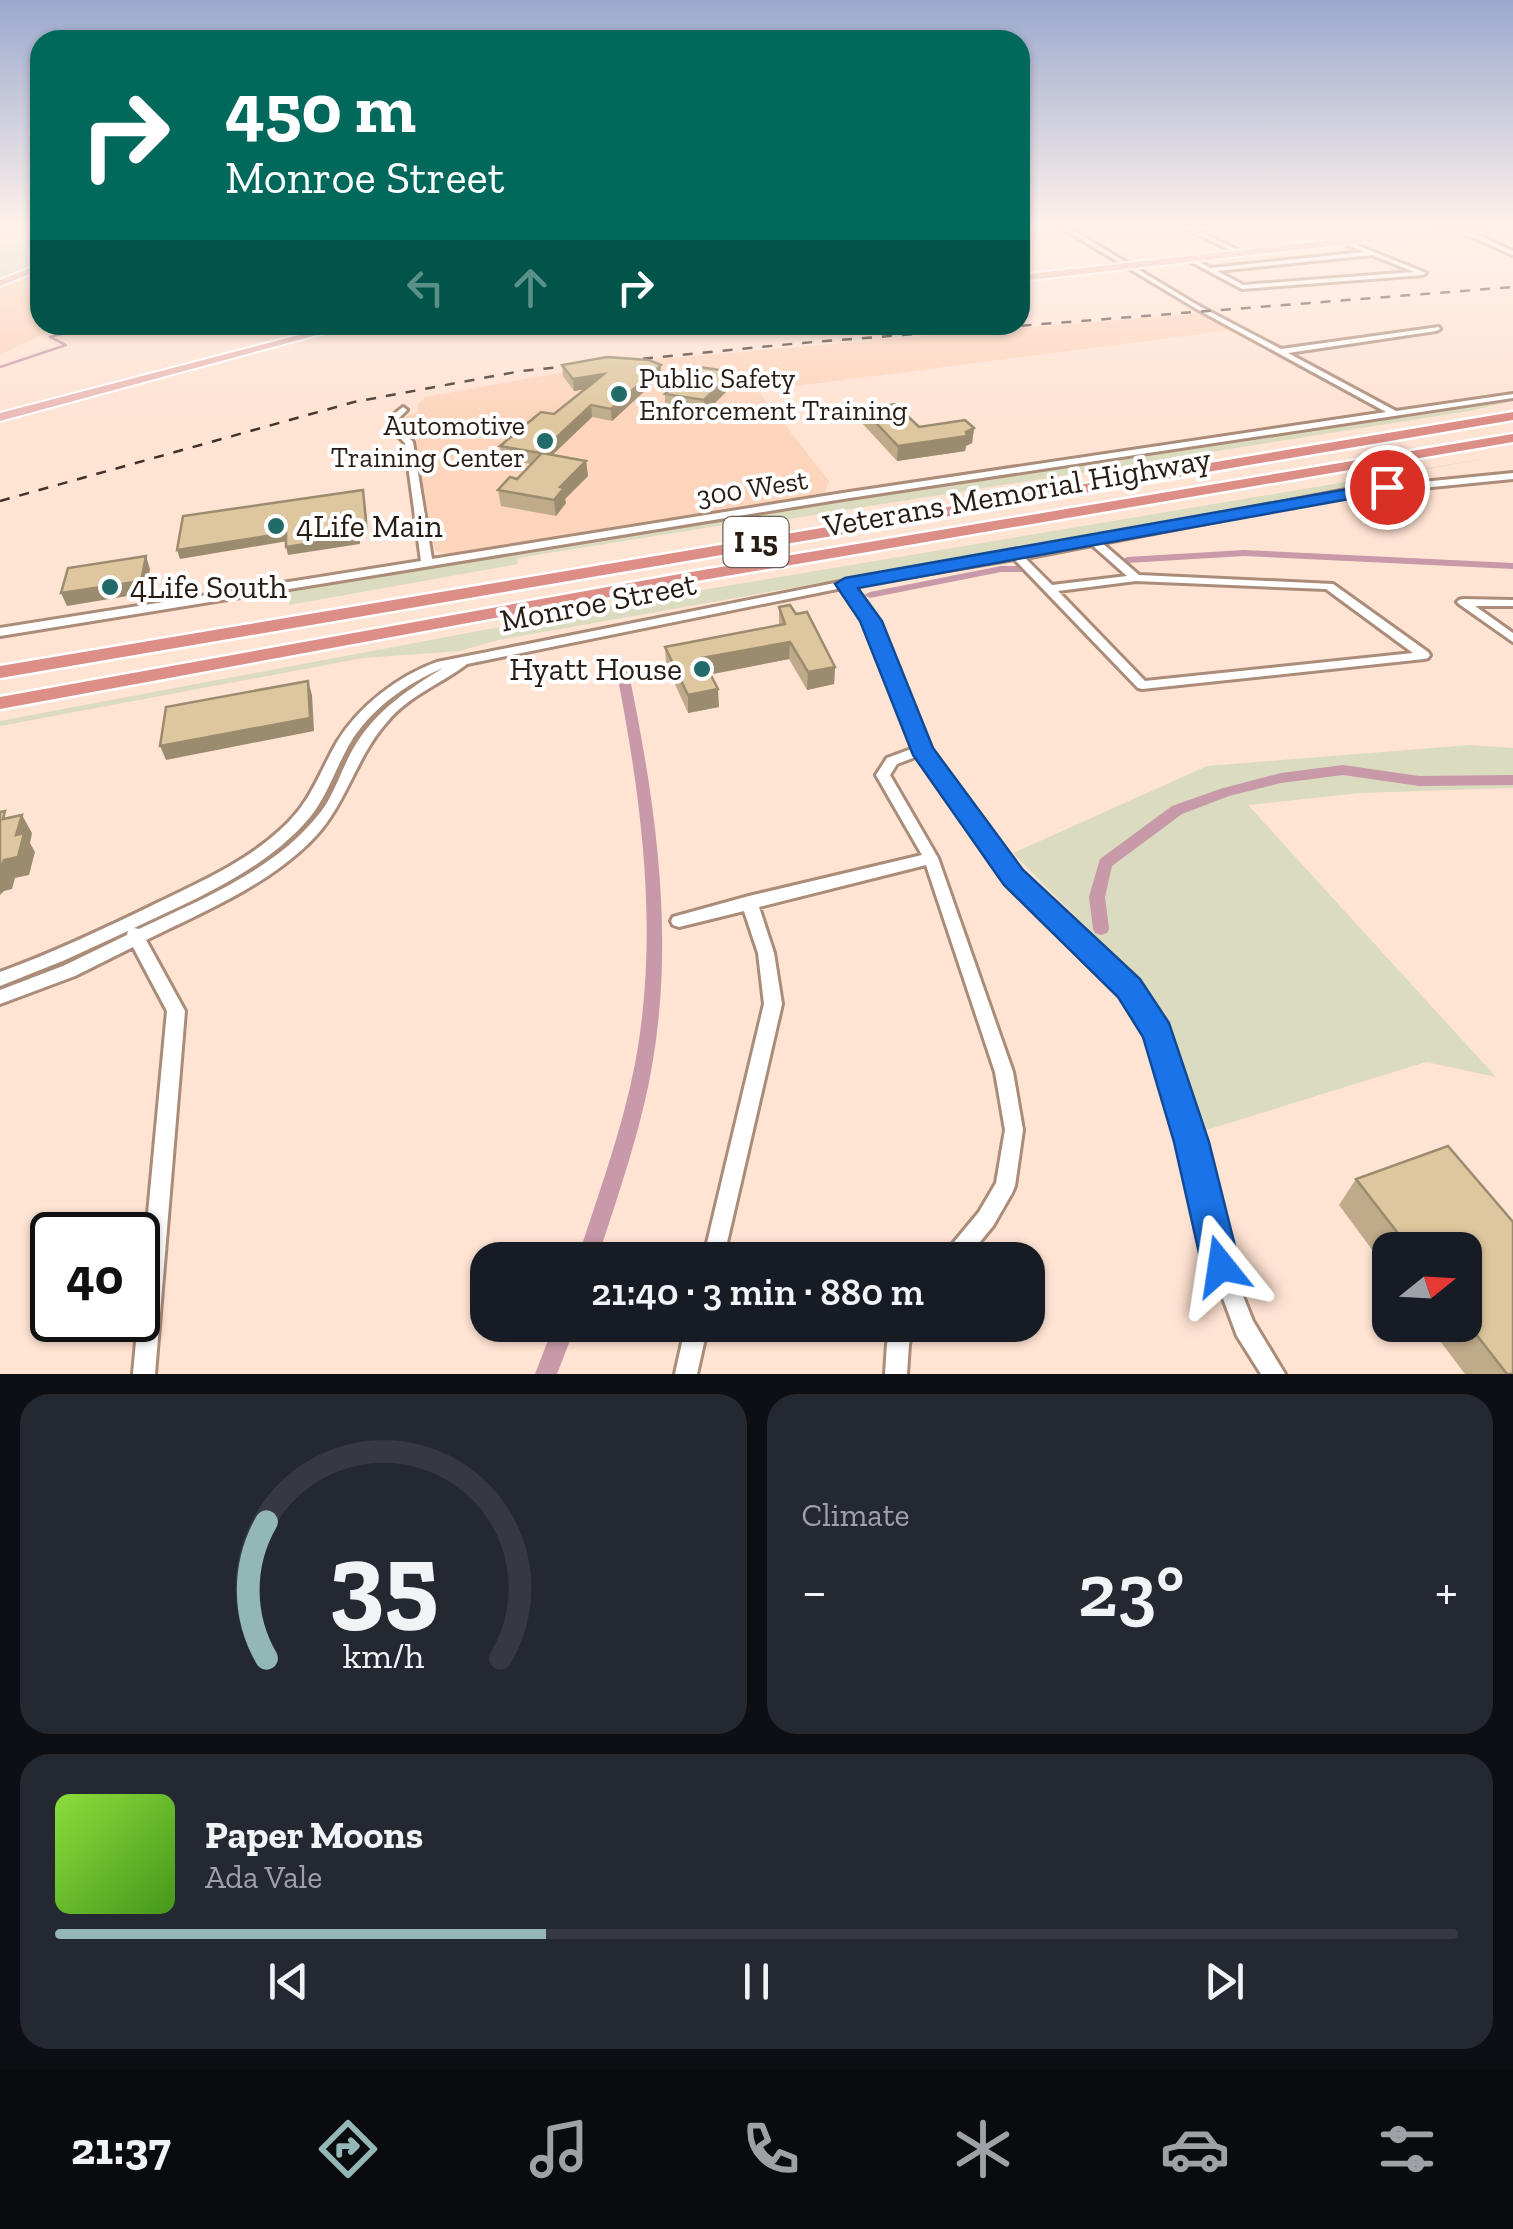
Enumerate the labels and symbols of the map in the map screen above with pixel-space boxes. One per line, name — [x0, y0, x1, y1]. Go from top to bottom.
place label: Public Safety Enforcement Training — [639, 362, 907, 427]
marker: Public Safety Enforcement Training — [608, 383, 630, 405]
place label: Automotive Training Center — [331, 409, 525, 474]
marker: Automotive Training Center — [534, 430, 556, 452]
street label: Veterans Memorial Highway — [819, 439, 1214, 545]
pin — [1345, 445, 1430, 530]
street label: 300 West — [694, 463, 811, 513]
place label: 4Life Main — [296, 507, 443, 545]
marker: 4Life Main — [265, 515, 287, 537]
road number: I 15 — [724, 517, 788, 567]
street label: Monroe Street — [497, 564, 699, 640]
place label: 4Life South — [130, 568, 287, 606]
marker: 4Life South — [99, 576, 121, 598]
place label: Hyatt House — [509, 650, 682, 688]
marker: Hyatt House — [691, 658, 713, 680]
speed limit sign: 40 — [30, 1212, 160, 1342]
position arrow — [1169, 1214, 1273, 1318]
north arrow — [1372, 1232, 1482, 1342]

